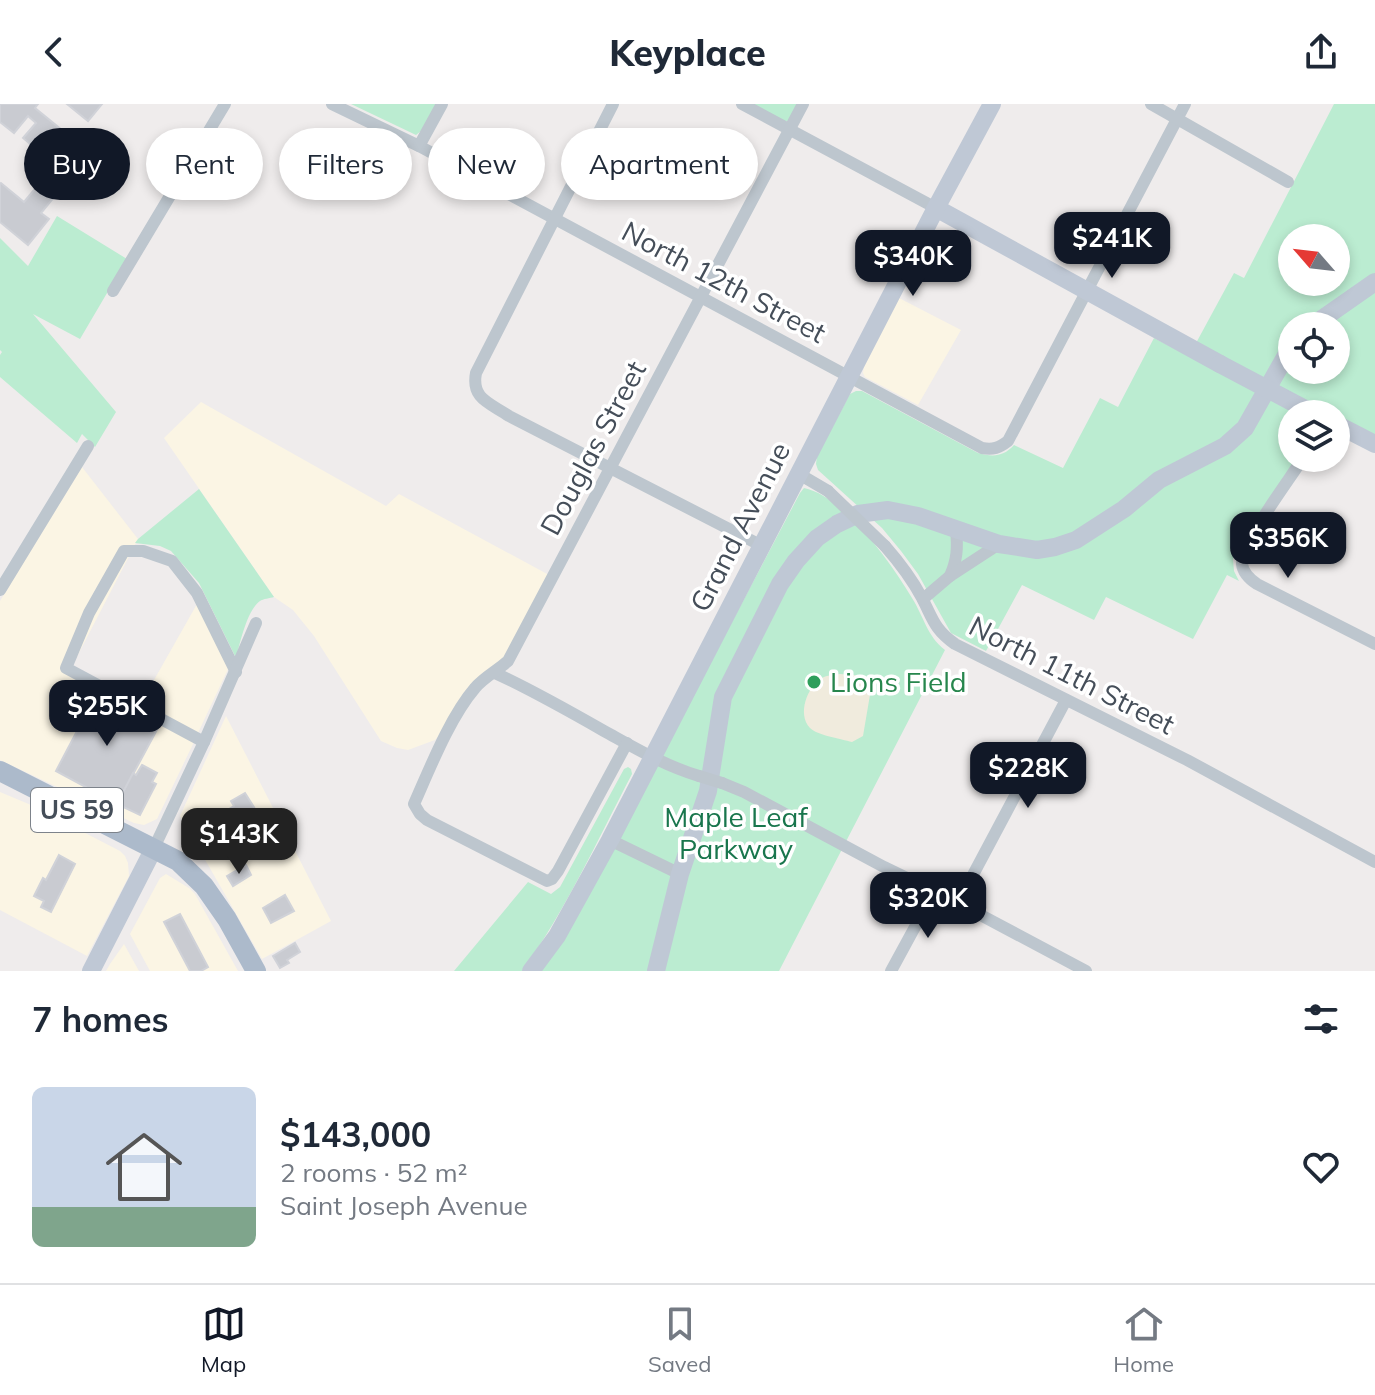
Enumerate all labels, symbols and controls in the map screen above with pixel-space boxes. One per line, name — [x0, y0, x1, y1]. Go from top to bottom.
icon: back — [32, 30, 76, 74]
text: Keyplace — [609, 30, 766, 75]
icon: share — [1299, 30, 1343, 74]
chip: Buy — [24, 128, 130, 200]
chip: Rent — [146, 128, 263, 200]
chip: Filters — [279, 128, 412, 200]
chip: New — [428, 128, 545, 200]
chip: Apartment — [561, 128, 758, 200]
pin: $241K — [1056, 212, 1168, 280]
street label: North 12th Street — [616, 213, 832, 350]
text: $241K — [1072, 221, 1152, 254]
north arrow — [1278, 224, 1350, 296]
map controls — [1278, 224, 1350, 472]
pin: $340K — [857, 230, 969, 298]
text: $340K — [873, 239, 953, 272]
button: locate — [1278, 312, 1350, 384]
street label: Douglas Street — [532, 355, 653, 541]
button: layers — [1278, 400, 1350, 472]
street label: Grand Avenue — [682, 436, 797, 617]
pin: $356K — [1232, 512, 1344, 580]
text: $356K — [1248, 521, 1328, 554]
street label: North 11th Street — [964, 608, 1181, 742]
place label: Lions Field — [830, 664, 967, 699]
marker: Lions Field — [805, 673, 823, 691]
pin: $255K — [51, 680, 163, 748]
text: $255K — [67, 689, 147, 722]
pin: $228K — [972, 742, 1084, 810]
text: $228K — [988, 751, 1068, 784]
road number: US 59 — [31, 788, 123, 832]
park label: Maple Leaf Parkway — [664, 799, 808, 866]
pin: $143K — [183, 808, 295, 876]
text: $143K — [199, 817, 279, 850]
pin: $320K — [872, 872, 984, 940]
text: $320K — [888, 881, 968, 914]
icon: filters — [1299, 997, 1343, 1041]
text: 7 homes — [32, 998, 169, 1041]
text: $143,000 — [280, 1113, 431, 1156]
icon: home — [96, 1119, 192, 1215]
icon: heart — [1299, 1145, 1343, 1189]
text: 2 rooms · 52 m² — [280, 1156, 467, 1189]
text: Saint Joseph Avenue — [280, 1189, 528, 1222]
tab: Map — [201, 1302, 246, 1378]
tab: Saved — [648, 1302, 712, 1378]
tab: Home — [1113, 1302, 1174, 1378]

